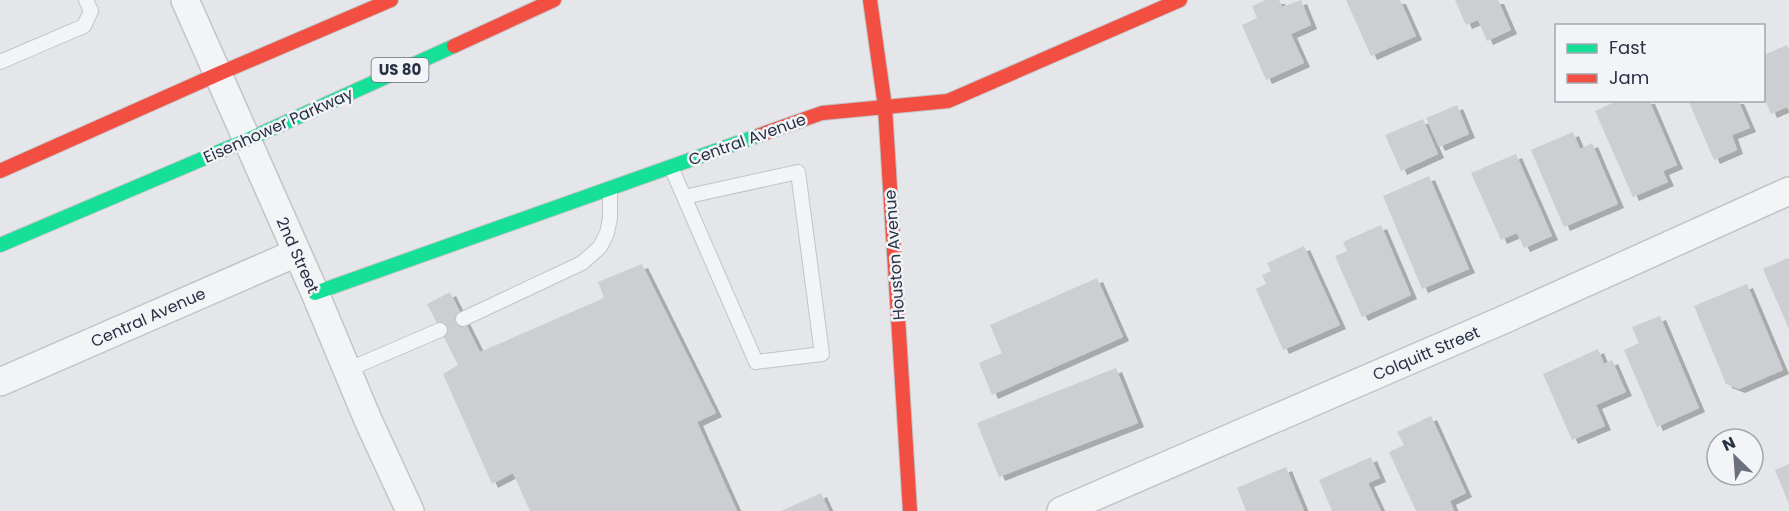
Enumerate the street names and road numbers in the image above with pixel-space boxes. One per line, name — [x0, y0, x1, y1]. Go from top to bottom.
road number: US 80 — [372, 58, 428, 82]
street label: Eisenhower Parkway — [200, 82, 357, 169]
street label: Central Avenue — [685, 108, 809, 171]
street label: Houston Avenue — [878, 189, 911, 321]
street label: 2nd Street — [270, 213, 325, 297]
street label: Central Avenue — [87, 282, 209, 353]
street label: Colquitt Street — [1369, 320, 1483, 386]

